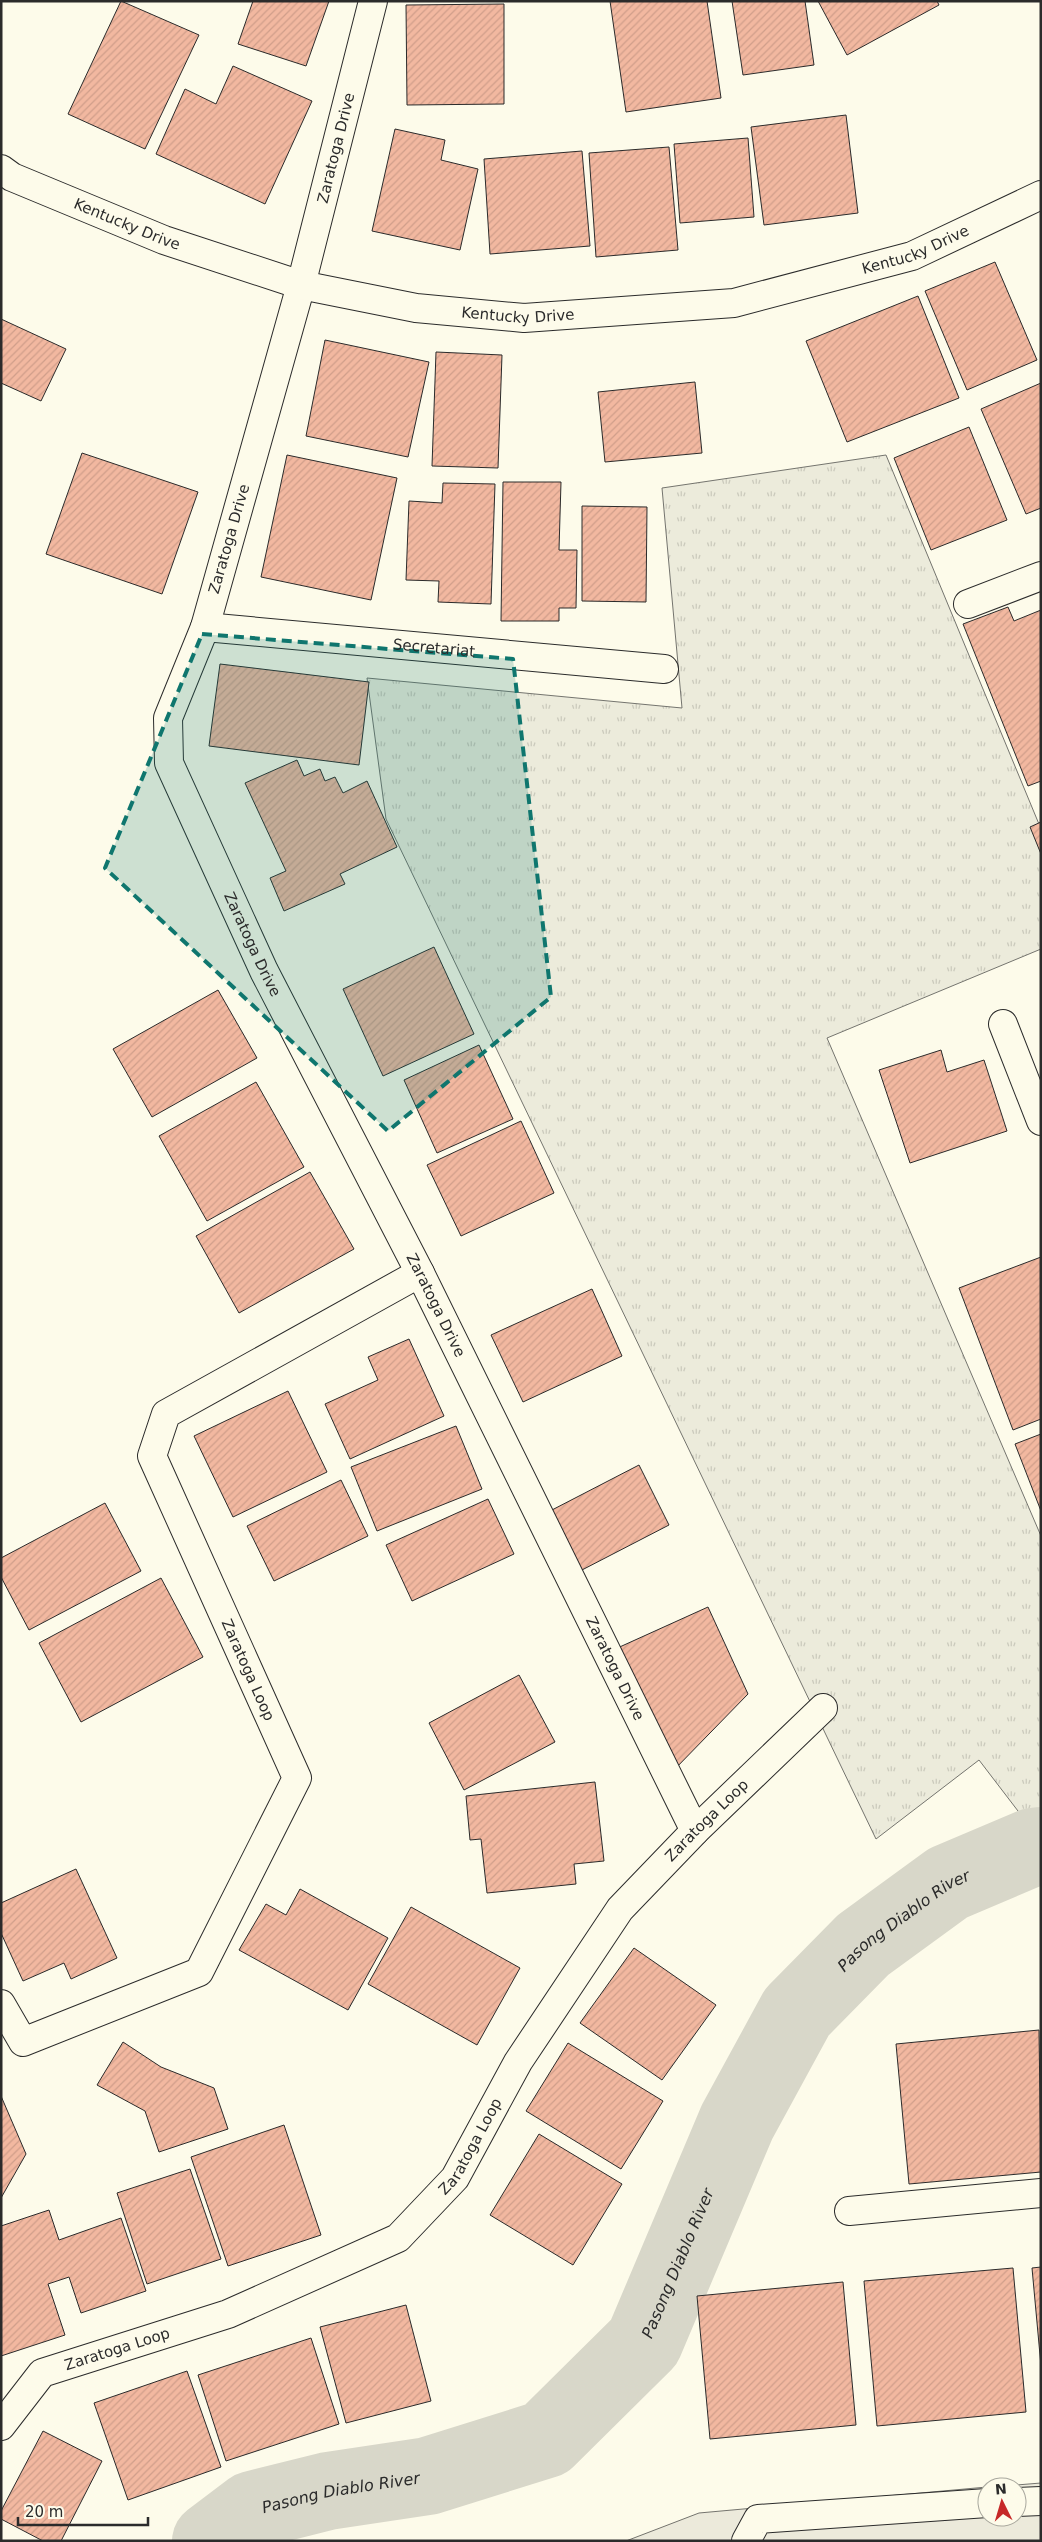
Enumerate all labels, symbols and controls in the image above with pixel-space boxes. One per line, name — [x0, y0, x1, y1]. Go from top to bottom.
street label: Zaratoga Drive — [314, 91, 358, 205]
street label: Kentucky Drive — [71, 195, 183, 254]
street label: Kentucky Drive — [860, 221, 972, 278]
street label: Kentucky Drive — [461, 303, 575, 327]
street label: Zaratoga Drive — [205, 482, 253, 596]
street label: Secretariat — [392, 635, 476, 661]
street label: Zaratoga Drive — [220, 889, 285, 1000]
street label: Zaratoga Drive — [402, 1250, 469, 1360]
street label: Zaratoga Drive — [582, 1614, 648, 1723]
street label: Zaratoga Loop — [218, 1616, 278, 1724]
street label: Zaratoga Loop — [662, 1776, 752, 1865]
water label: Pasong Diablo River — [833, 1865, 974, 1975]
street label: Zaratoga Loop — [435, 2095, 506, 2199]
water label: Pasong Diablo River — [637, 2184, 718, 2341]
street label: Zaratoga Loop — [62, 2324, 172, 2374]
water label: Pasong Diablo River — [260, 2468, 422, 2517]
north arrow — [977, 2477, 1027, 2527]
text: N — [994, 2481, 1007, 2498]
scale bar — [18, 2494, 148, 2526]
text: 20 m — [25, 2503, 63, 2521]

